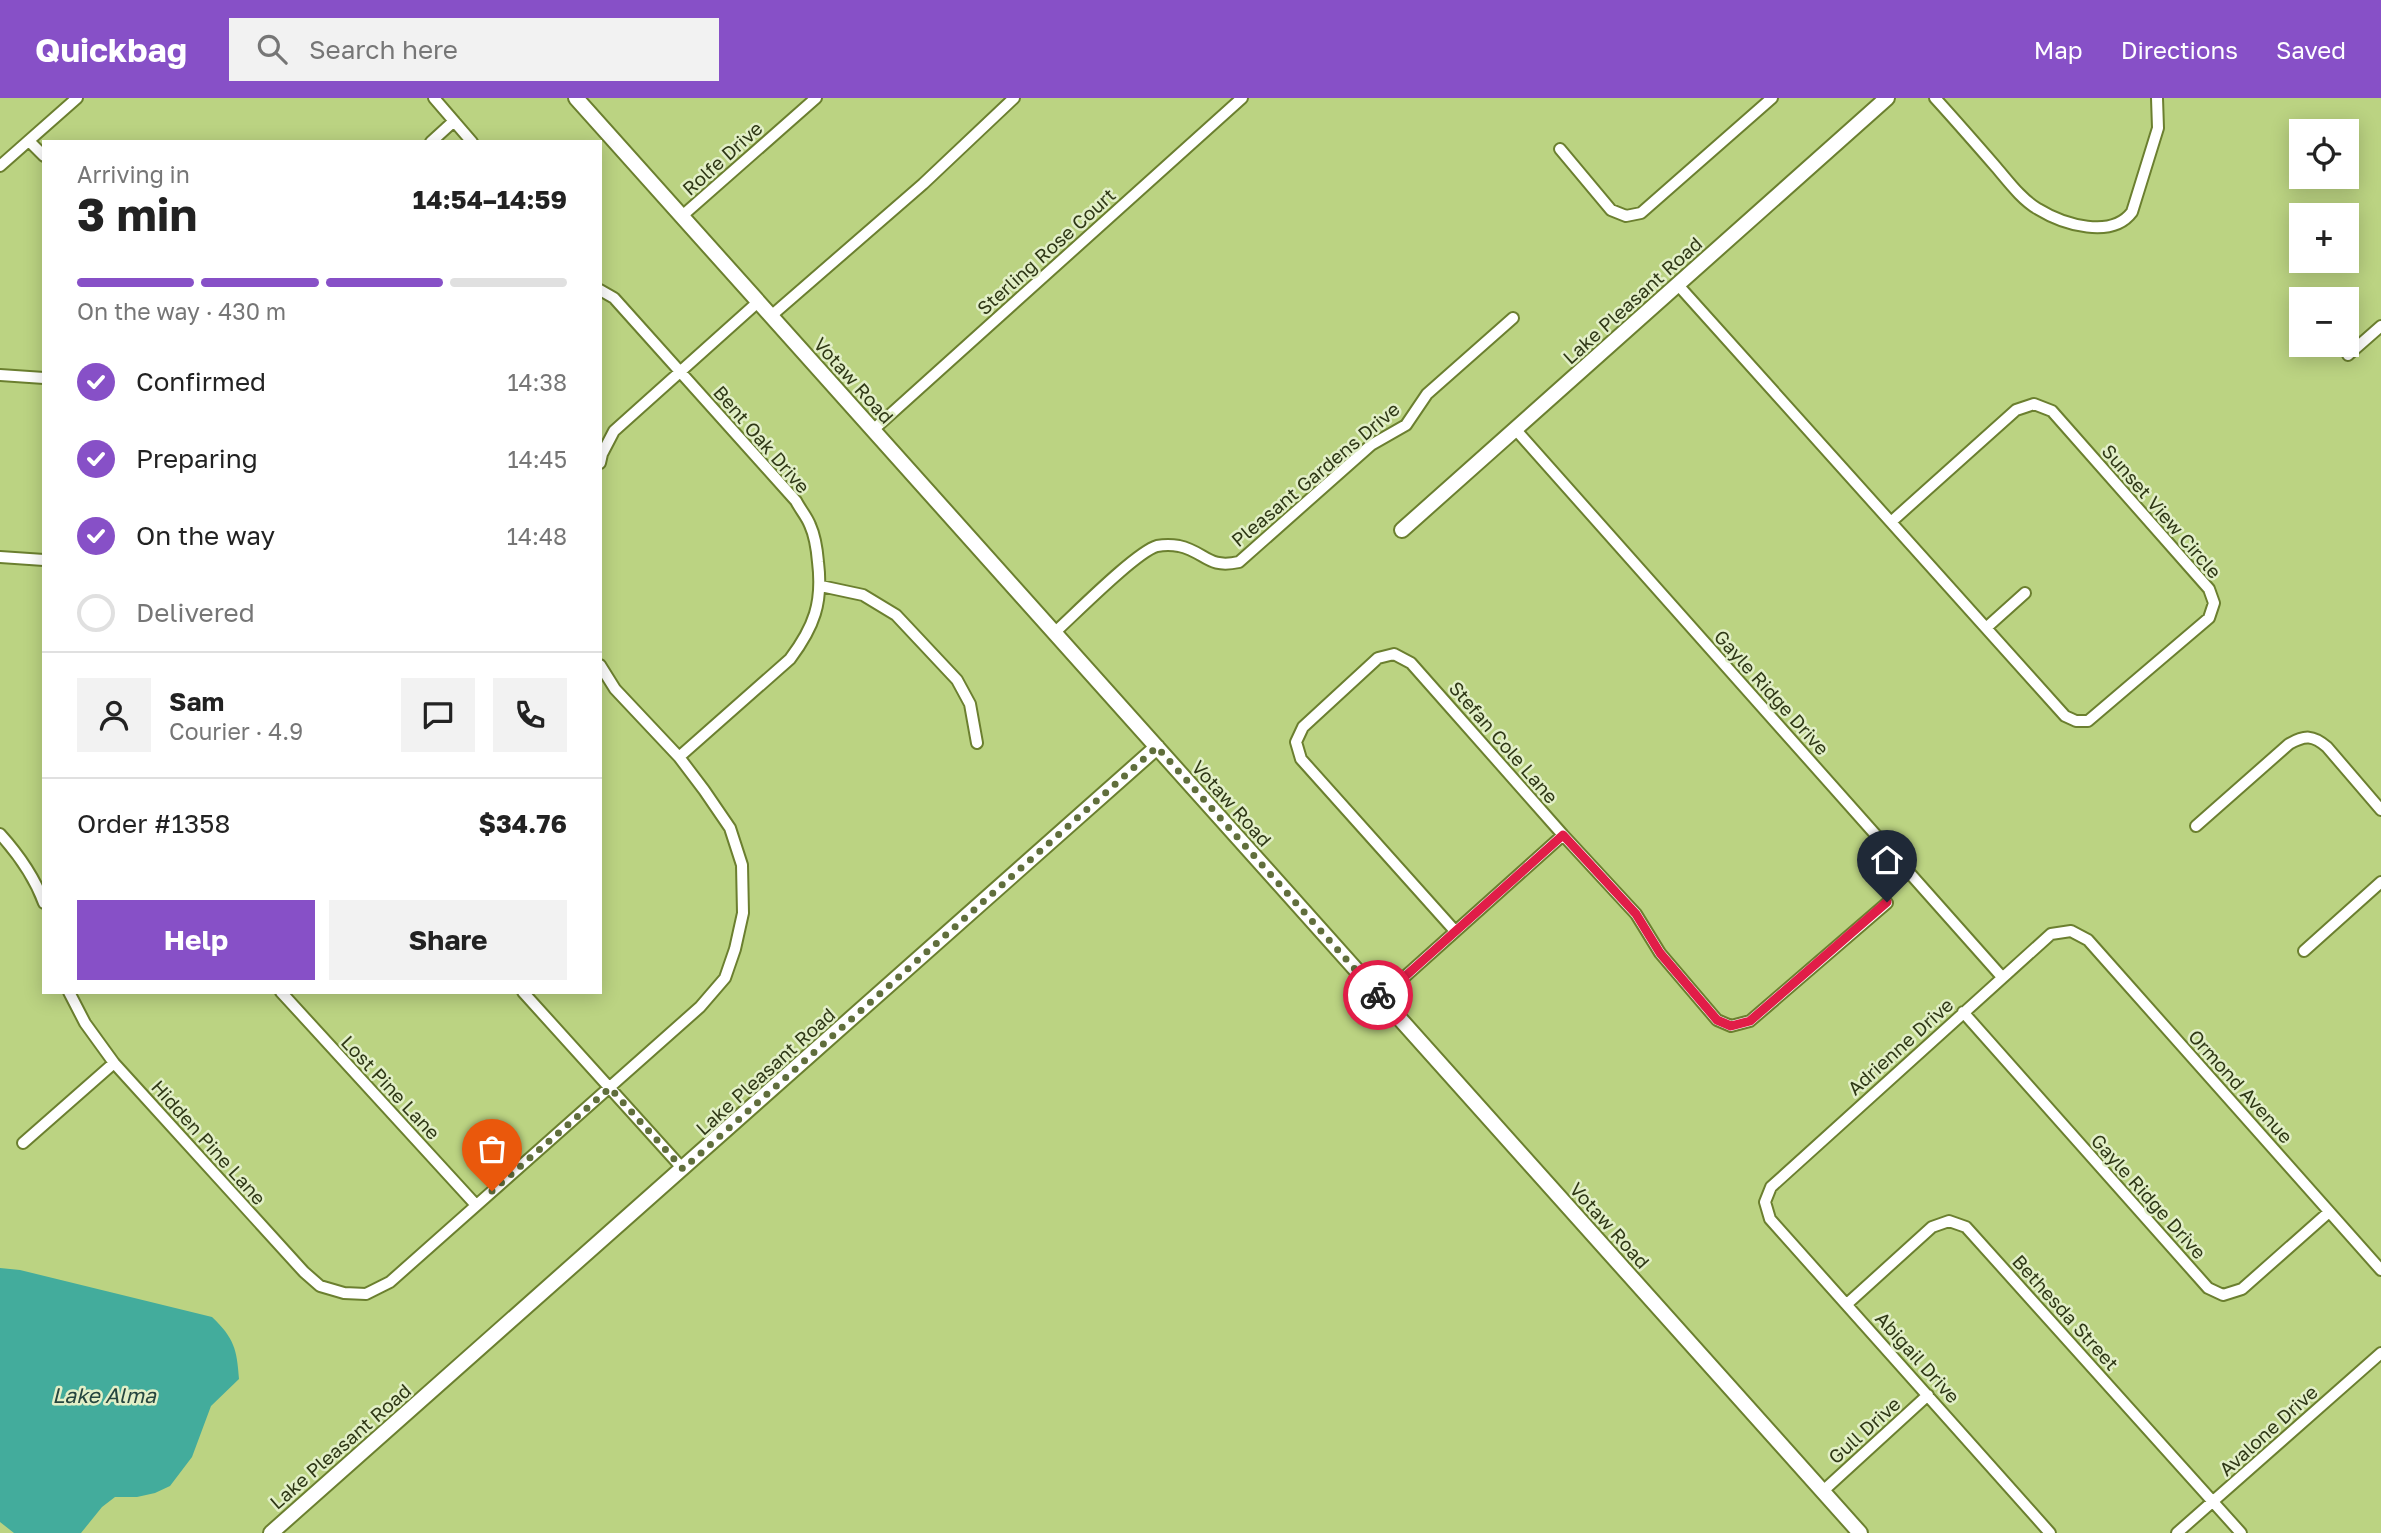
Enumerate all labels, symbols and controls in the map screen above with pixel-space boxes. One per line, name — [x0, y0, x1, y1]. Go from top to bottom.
search box — [229, 18, 719, 81]
text: Quickbag — [35, 30, 187, 69]
icon: search — [253, 30, 291, 68]
text: Search here — [309, 34, 458, 65]
text: Map — [2034, 35, 2083, 64]
text: Directions — [2121, 35, 2238, 64]
text: Saved — [2276, 35, 2346, 64]
street label: Rolfe Drive — [677, 116, 767, 200]
map controls — [2289, 119, 2359, 357]
button: locate — [2289, 119, 2359, 189]
text: Arriving in — [77, 160, 190, 188]
street label: Sterling Rose Court — [972, 183, 1120, 319]
text: 14:54–14:59 — [413, 184, 567, 215]
text: 3 min — [77, 186, 197, 241]
button: + — [2289, 203, 2359, 273]
street label: Lake Pleasant Road — [1558, 232, 1706, 368]
button: − — [2289, 287, 2359, 357]
text: On the way · 430 m — [77, 297, 286, 325]
street label: Votaw Road — [809, 332, 899, 428]
icon: check — [77, 363, 115, 401]
text: Confirmed — [136, 366, 266, 397]
text: 14:38 — [507, 368, 567, 396]
street label: Bent Oak Drive — [709, 381, 815, 497]
street label: Pleasant Gardens Drive — [1226, 397, 1404, 551]
street label: Sunset View Circle — [2098, 439, 2226, 583]
icon: check — [77, 440, 115, 478]
text: Preparing — [136, 443, 258, 474]
text: 14:45 — [508, 445, 567, 473]
icon: check — [77, 517, 115, 555]
text: On the way — [136, 520, 275, 551]
text: 14:48 — [507, 522, 567, 550]
text: Delivered — [136, 597, 255, 628]
street label: Gayle Ridge Drive — [1710, 625, 1834, 759]
street label: Stefan Cole Lane — [1445, 676, 1563, 808]
button: person — [77, 678, 151, 752]
button: chat — [401, 678, 475, 752]
button: phone — [493, 678, 567, 752]
text: Sam — [169, 686, 224, 717]
text: Courier · 4.9 — [169, 717, 303, 745]
street label: Votaw Road — [1187, 755, 1277, 851]
text: Order #1358 — [77, 808, 230, 839]
text: $34.76 — [478, 808, 567, 839]
pin — [1857, 830, 1917, 902]
icon: home — [1868, 841, 1906, 879]
button: Help — [77, 900, 315, 980]
button: Share — [329, 900, 567, 980]
courier — [1343, 960, 1413, 1030]
icon: bike — [1359, 976, 1397, 1014]
street label: Adrienne Drive — [1843, 993, 1957, 1099]
street label: Lake Pleasant Road — [691, 1003, 839, 1139]
street label: Ormond Avenue — [2184, 1024, 2298, 1148]
street label: Lost Pine Lane — [337, 1030, 445, 1144]
street label: Hidden Pine Lane — [147, 1075, 271, 1209]
pin — [462, 1119, 522, 1191]
street label: Gayle Ridge Drive — [2087, 1129, 2211, 1263]
icon: bag — [473, 1130, 511, 1168]
street label: Votaw Road — [1565, 1177, 1655, 1273]
street label: Bethesda Street — [2008, 1249, 2124, 1375]
street label: Abigail Drive — [1871, 1307, 1965, 1407]
street label: Lake Pleasant Road — [265, 1379, 415, 1513]
street label: Avalone Drive — [2214, 1380, 2322, 1480]
water label: Lake Alma — [52, 1382, 157, 1408]
street label: Gull Drive — [1823, 1392, 1905, 1468]

